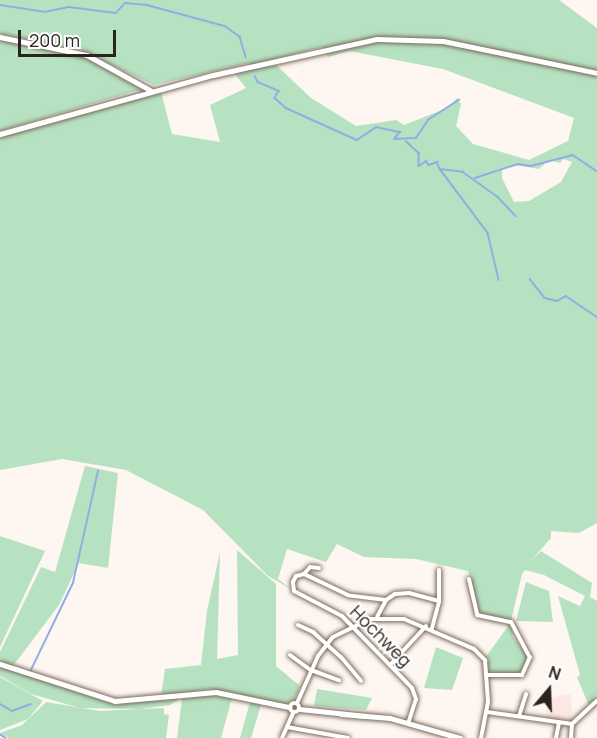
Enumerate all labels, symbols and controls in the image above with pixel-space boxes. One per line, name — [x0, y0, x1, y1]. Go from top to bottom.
scale bar — [21, 18, 118, 56]
text: 200 m — [29, 28, 80, 52]
street label: Hochweg — [346, 601, 416, 671]
north arrow — [519, 660, 579, 720]
text: N — [546, 661, 564, 685]

